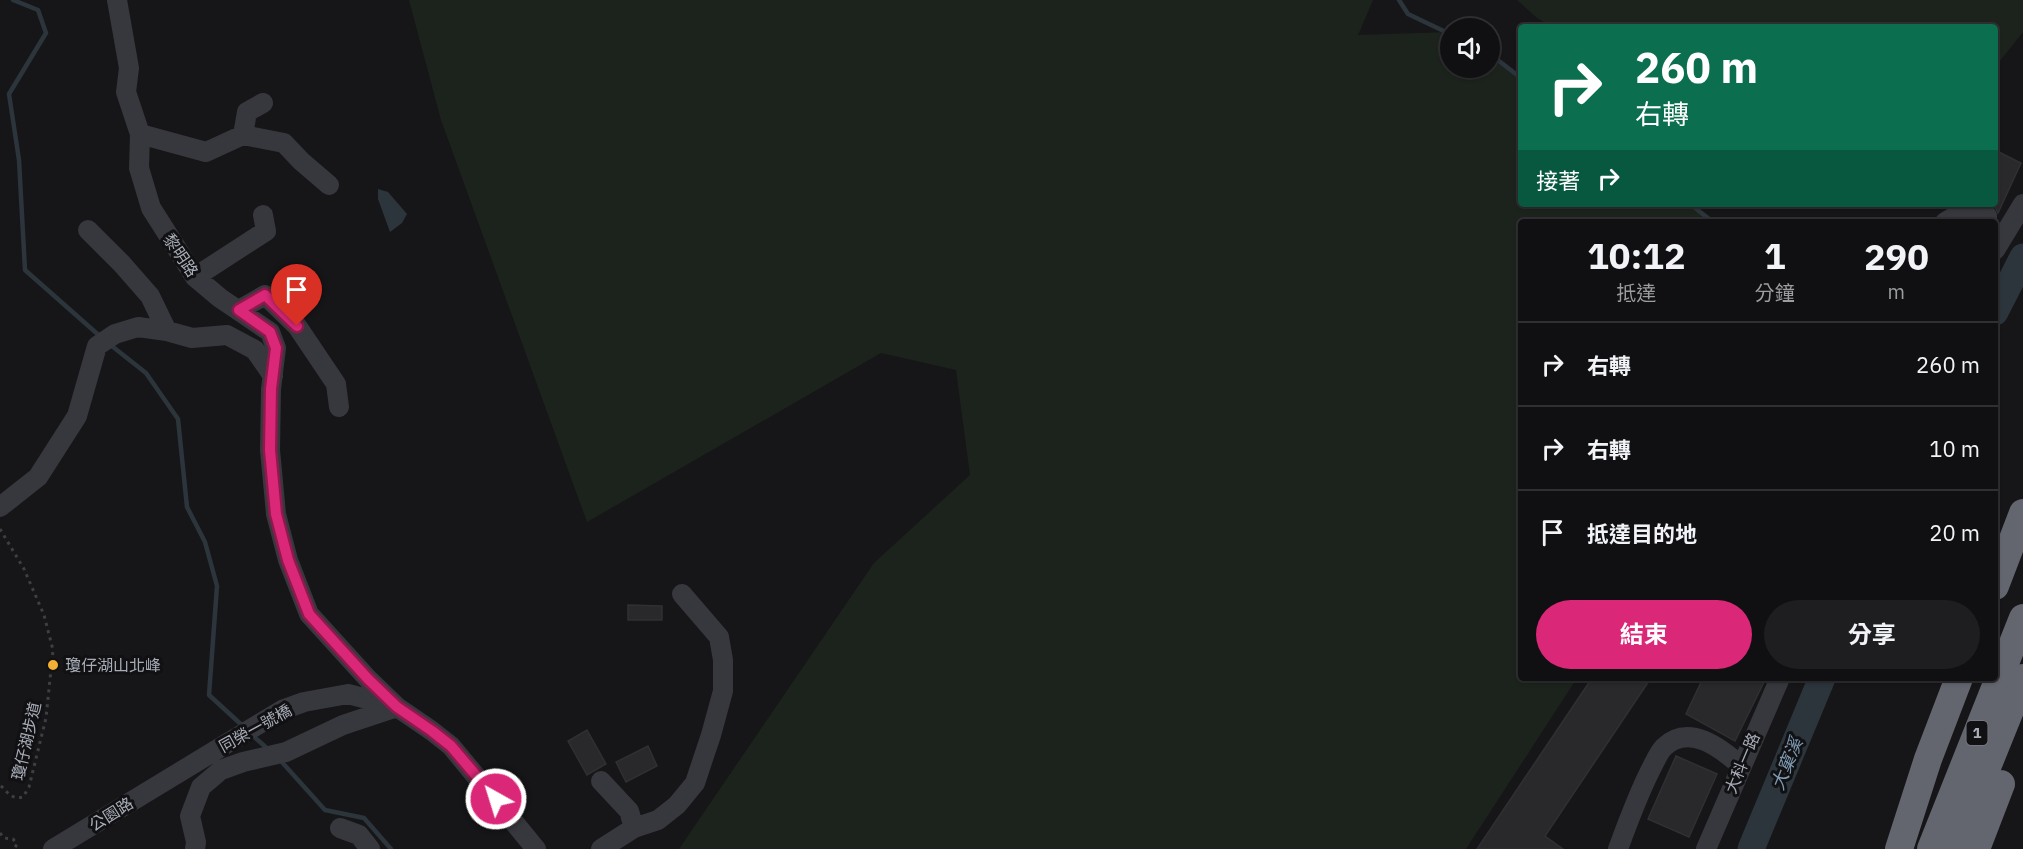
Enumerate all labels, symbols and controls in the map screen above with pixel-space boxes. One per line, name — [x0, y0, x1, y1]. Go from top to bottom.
map controls — [1440, 18, 1500, 78]
button: sound — [1440, 18, 1500, 78]
text: 260 m — [1635, 40, 1758, 95]
icon: right — [1536, 48, 1614, 126]
text: 右轉 — [1635, 96, 1689, 131]
icon: right — [1592, 162, 1625, 195]
text: 接著 — [1536, 166, 1580, 195]
street label: 黎明路 — [159, 230, 203, 280]
text: 10:12 — [1587, 232, 1686, 279]
text: 1 — [1764, 232, 1786, 279]
text: 290 — [1864, 233, 1929, 280]
pin — [271, 264, 322, 326]
icon: arrive — [280, 273, 313, 306]
text: m — [1888, 278, 1905, 305]
text: 抵達 — [1616, 279, 1656, 306]
text: 分鐘 — [1755, 279, 1795, 306]
icon: right — [1536, 348, 1569, 381]
text: 260 m — [1916, 350, 1980, 379]
text: 右轉 — [1587, 351, 1631, 380]
icon: right — [1536, 432, 1569, 465]
text: 10 m — [1929, 434, 1980, 463]
text: 右轉 — [1587, 435, 1631, 464]
icon: arrive — [1536, 516, 1569, 549]
text: 20 m — [1929, 518, 1980, 547]
text: 抵達目的地 — [1587, 519, 1697, 548]
button: 結束 — [1536, 600, 1752, 669]
button: 分享 — [1764, 600, 1980, 669]
place label: 瓊仔湖山北峰 — [65, 655, 161, 675]
marker: 瓊仔湖山北峰 — [46, 658, 60, 672]
street label: 瓊仔湖步道 — [7, 700, 45, 782]
street label: 同榮一號橋 — [215, 700, 295, 756]
road number: 1 — [1966, 721, 1988, 745]
street label: 大科一路 — [1720, 730, 1764, 796]
water label: 大窠溪 — [1766, 732, 1808, 793]
position arrow — [464, 767, 528, 831]
street label: 公園路 — [85, 793, 137, 835]

